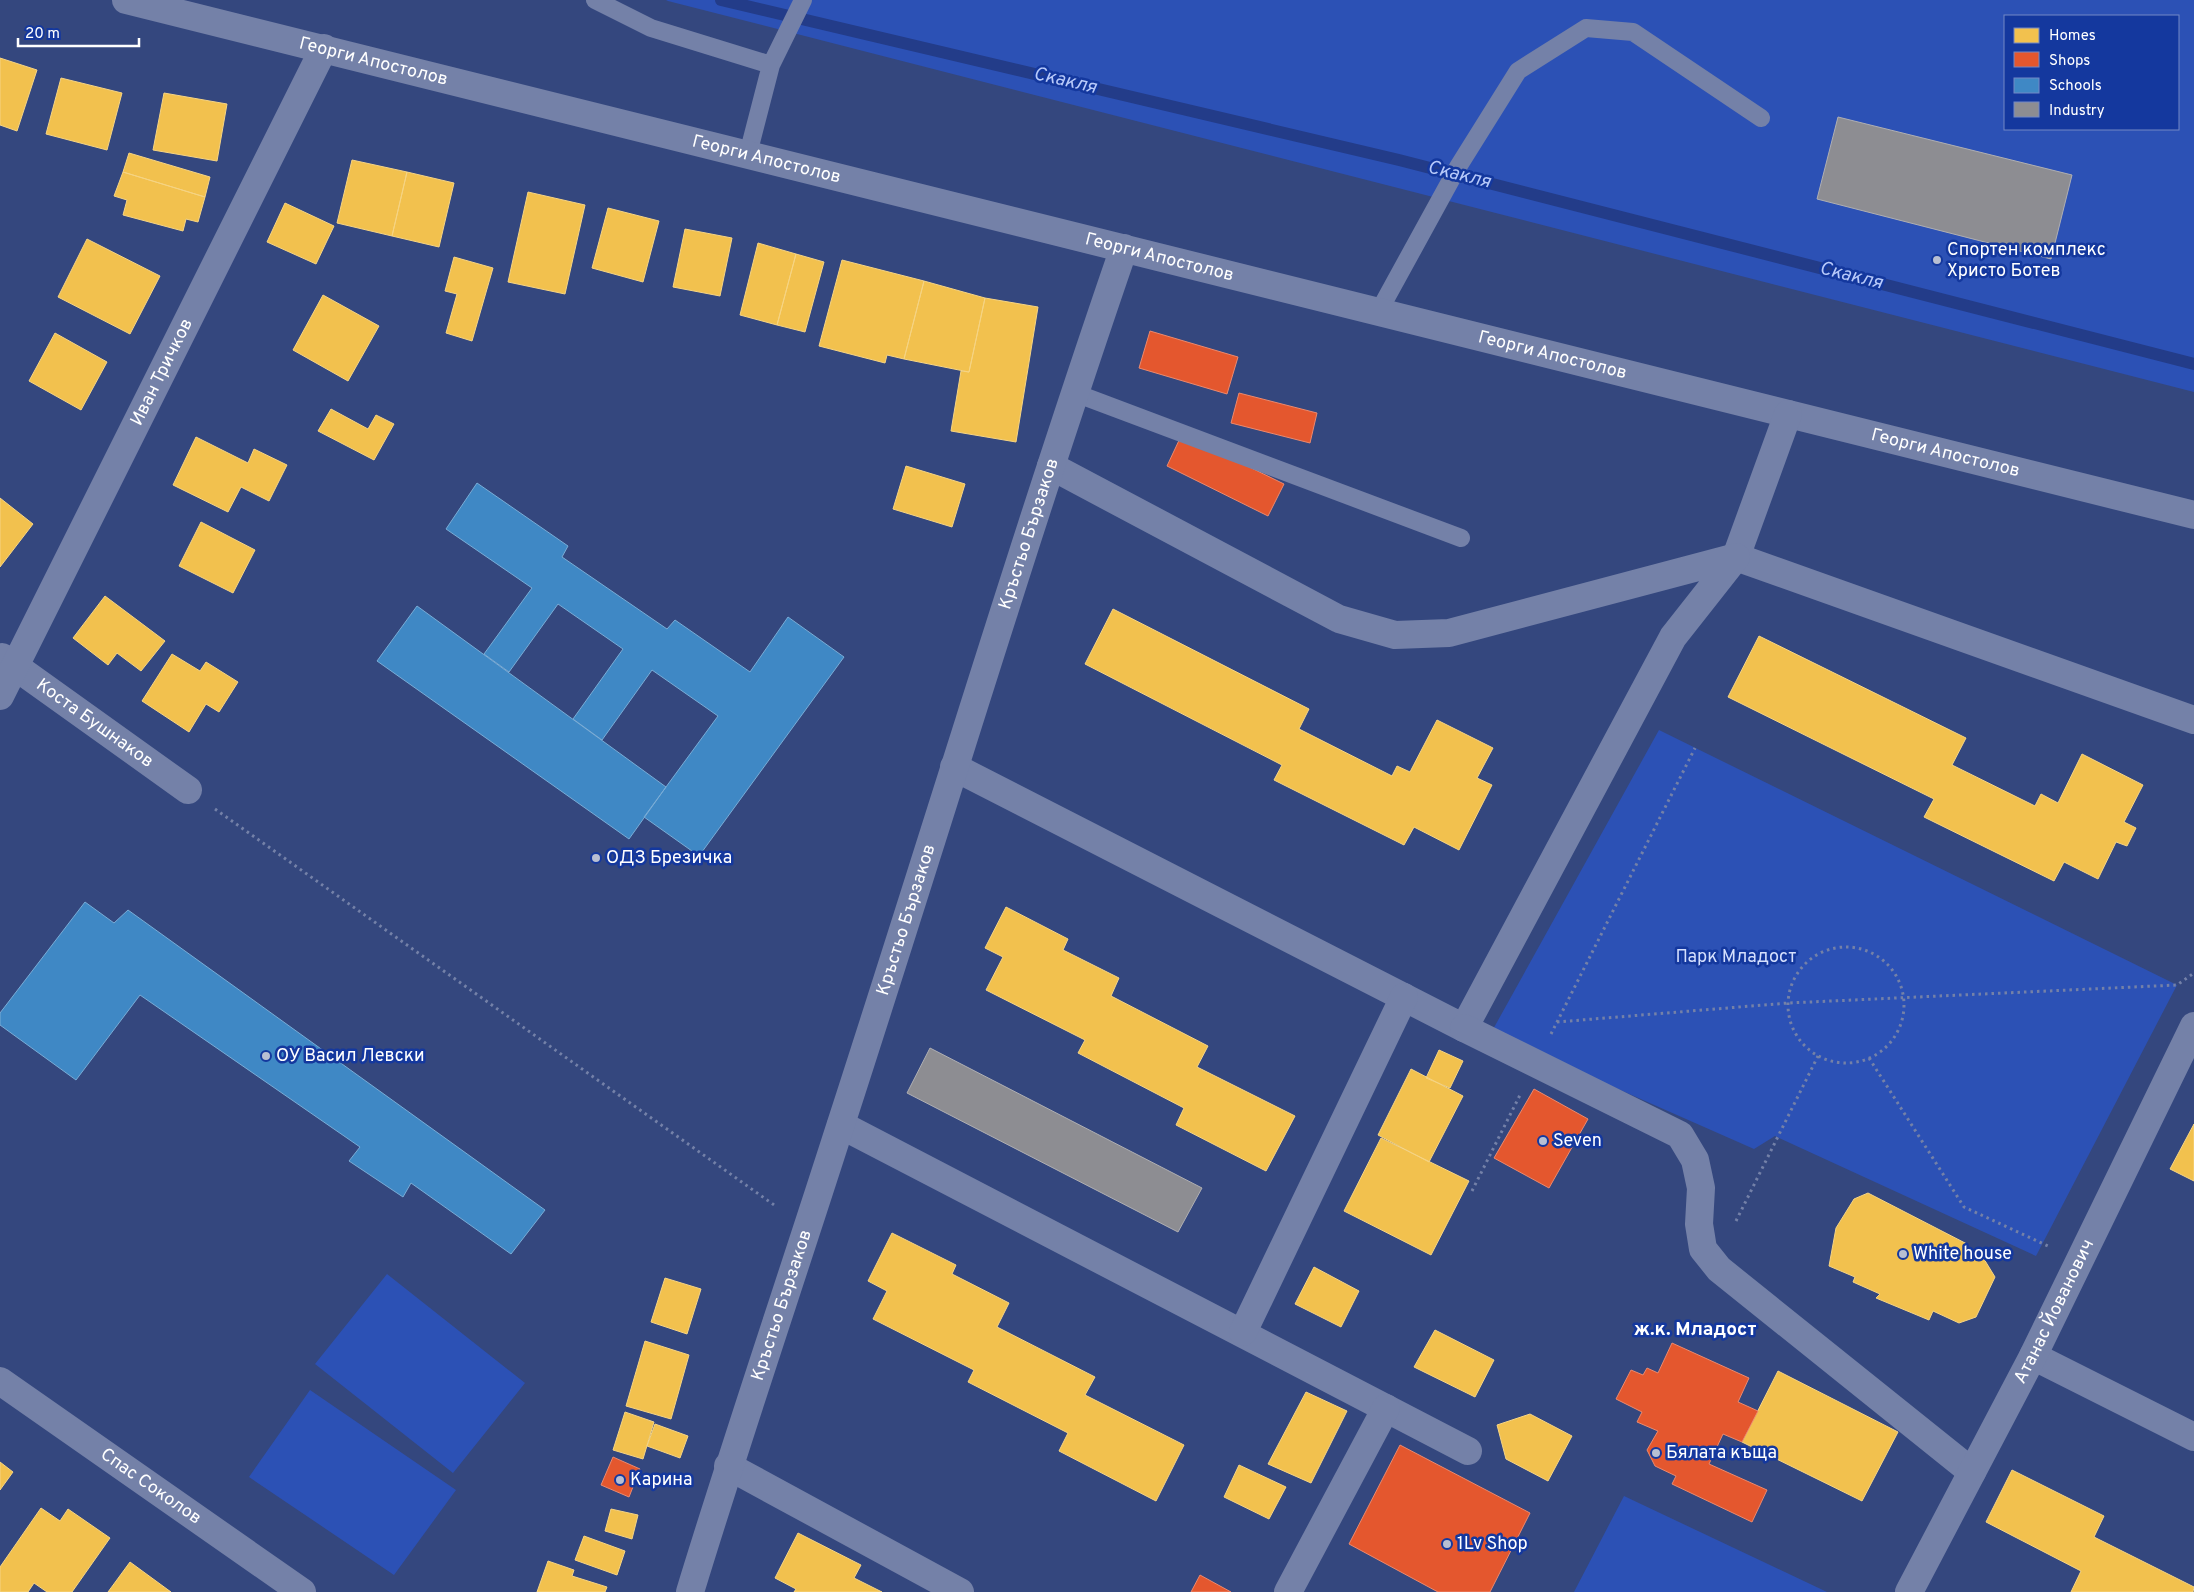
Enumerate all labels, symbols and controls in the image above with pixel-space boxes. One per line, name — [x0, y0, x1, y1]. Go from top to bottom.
scale bar — [18, 15, 139, 47]
legend — [2004, 15, 2179, 130]
text: 20 m — [25, 25, 60, 44]
text: Homes — [2049, 27, 2096, 46]
street label: Георги Апостолов — [297, 32, 450, 91]
text: Shops — [2049, 52, 2090, 71]
water label: Скакля — [1031, 62, 1100, 100]
text: Schools — [2049, 77, 2102, 96]
text: Industry — [2049, 102, 2105, 121]
street label: Георги Апостолов — [690, 130, 843, 189]
water label: Скакля — [1425, 156, 1494, 195]
street label: Георги Апостолов — [1083, 228, 1236, 287]
place label: Спортен комплекс Христо Ботев — [1947, 239, 2106, 283]
marker: Спортен комплекс Христо Ботев — [1931, 254, 1943, 266]
water label: Скакля — [1817, 257, 1886, 296]
street label: Иван Тричков — [125, 315, 198, 430]
street label: Георги Апостолов — [1476, 326, 1629, 385]
street label: Георги Апостолов — [1869, 423, 2022, 483]
street label: Кръстьо Бързаков — [994, 455, 1064, 613]
street label: Коста Бушнаков — [31, 674, 158, 773]
street label: Кръстьо Бързаков — [871, 841, 941, 999]
place label: ОДЗ Брезичка — [606, 847, 732, 870]
marker: ОДЗ Брезичка — [590, 852, 602, 864]
park label: Парк Младост — [1676, 946, 1796, 969]
place label: ОУ Васил Левски — [276, 1045, 425, 1068]
marker: ОУ Васил Левски — [260, 1050, 272, 1062]
place label: Seven — [1553, 1130, 1602, 1153]
marker: Seven — [1537, 1135, 1549, 1147]
street label: Кръстьо Бързаков — [746, 1227, 817, 1384]
street label: Атанас Йованович — [2009, 1235, 2100, 1388]
place label: White house — [1913, 1243, 2012, 1266]
marker: White house — [1897, 1248, 1909, 1260]
district label: ж.к. Младост — [1634, 1318, 1756, 1342]
place label: Бялата къща — [1666, 1442, 1777, 1465]
street label: Спас Соколов — [96, 1443, 206, 1530]
marker: Бялата къща — [1650, 1447, 1662, 1459]
place label: Карина — [630, 1469, 692, 1492]
marker: Карина — [614, 1474, 626, 1486]
place label: 1Lv Shop — [1457, 1533, 1528, 1556]
marker: 1Lv Shop — [1441, 1538, 1453, 1550]

